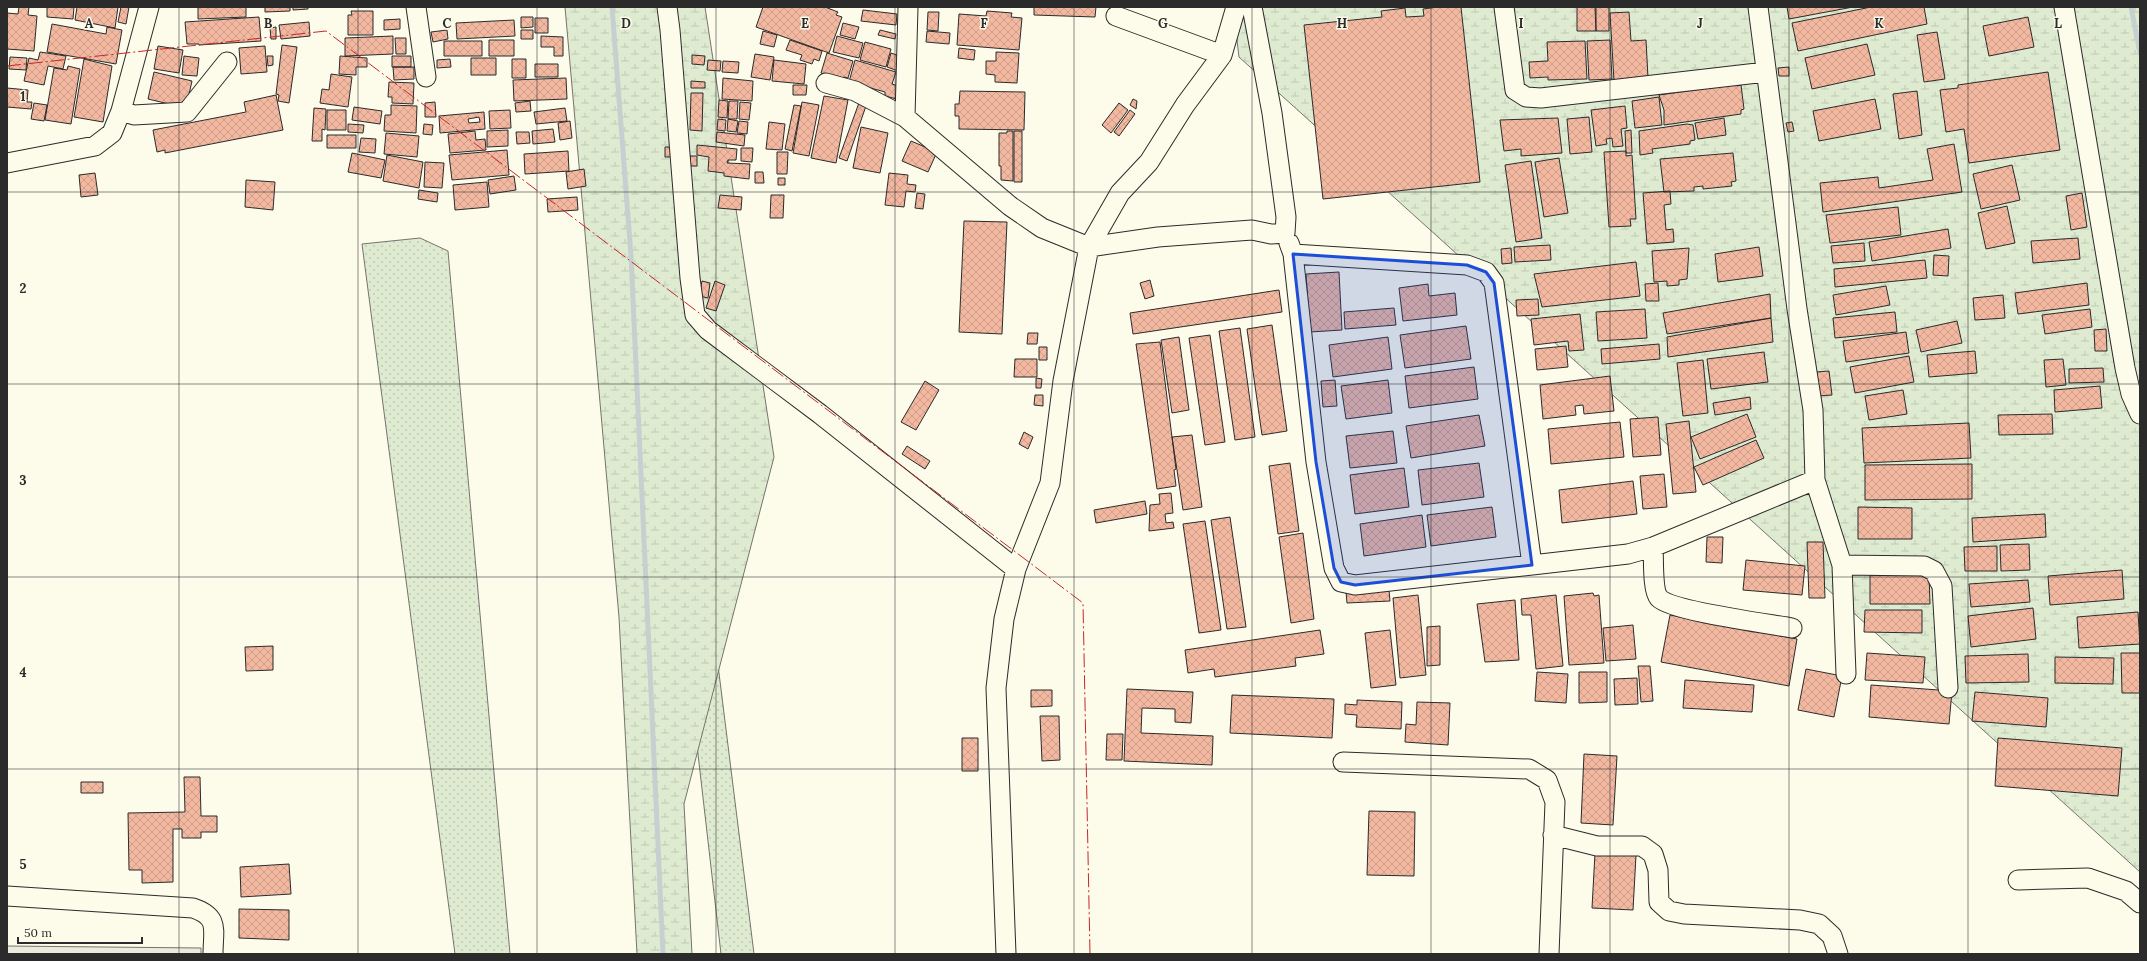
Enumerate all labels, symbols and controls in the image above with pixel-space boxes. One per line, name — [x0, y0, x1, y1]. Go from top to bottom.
text: A — [85, 15, 94, 32]
text: B — [264, 15, 273, 32]
text: C — [443, 15, 452, 32]
text: D — [621, 15, 631, 32]
text: E — [801, 15, 809, 32]
text: F — [980, 15, 988, 32]
text: G — [1158, 15, 1168, 32]
text: H — [1337, 15, 1347, 32]
text: I — [1518, 15, 1524, 32]
text: J — [1697, 15, 1703, 32]
text: K — [1874, 15, 1884, 32]
text: L — [2054, 15, 2062, 32]
text: 1 — [20, 88, 26, 105]
text: 2 — [20, 280, 27, 297]
text: 3 — [19, 472, 27, 489]
text: 4 — [19, 664, 27, 681]
text: 5 — [19, 856, 27, 873]
scale bar — [18, 919, 142, 945]
text: 50 m — [24, 925, 52, 940]

